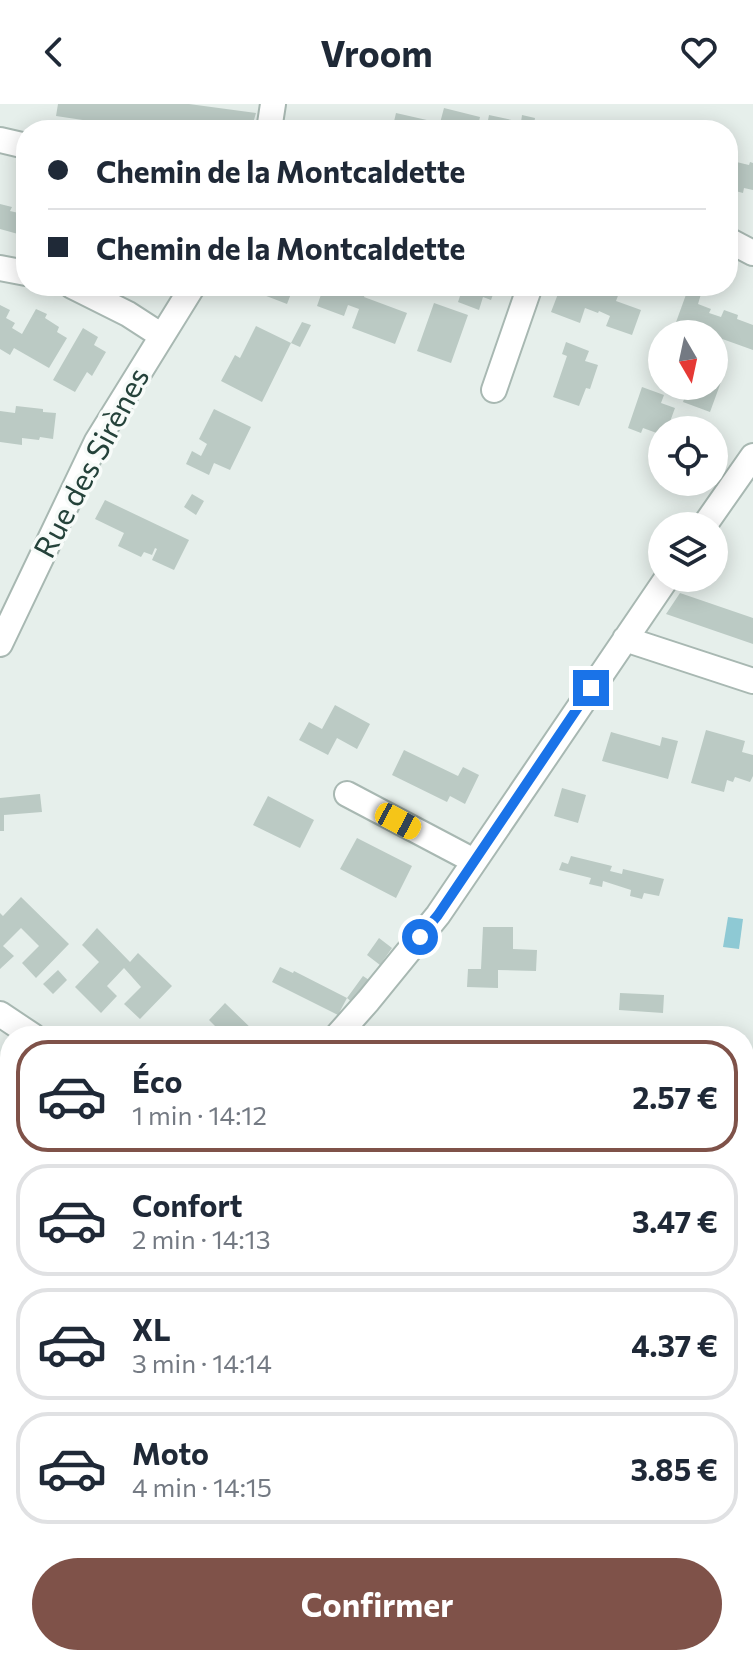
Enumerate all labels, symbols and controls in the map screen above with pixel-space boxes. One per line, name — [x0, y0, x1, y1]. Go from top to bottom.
icon: back — [32, 30, 76, 74]
text: Vroom — [320, 30, 433, 74]
icon: heart — [677, 30, 721, 74]
text: Chemin de la Montcaldette — [96, 152, 465, 189]
text: Chemin de la Montcaldette — [96, 229, 465, 266]
north arrow — [648, 320, 728, 400]
map controls — [648, 320, 728, 592]
street label: Rue des Sirènes — [24, 360, 155, 563]
button: locate — [648, 416, 728, 496]
button: layers — [648, 512, 728, 592]
route end — [573, 670, 609, 706]
car — [371, 799, 425, 843]
route start — [402, 919, 438, 955]
icon: car — [36, 1060, 108, 1132]
text: Éco — [132, 1062, 182, 1099]
text: 2.57 € — [632, 1078, 718, 1115]
text: 1 min · 14:12 — [132, 1099, 267, 1130]
icon: car — [36, 1184, 108, 1256]
text: Confort — [132, 1186, 243, 1223]
text: 3.47 € — [632, 1202, 718, 1239]
text: 2 min · 14:13 — [132, 1223, 271, 1254]
icon: car — [36, 1308, 108, 1380]
text: XL — [132, 1310, 171, 1347]
text: 4.37 € — [631, 1326, 718, 1363]
text: 3 min · 14:14 — [132, 1347, 272, 1378]
icon: car — [36, 1432, 108, 1504]
text: Moto — [132, 1434, 209, 1471]
text: 3.85 € — [631, 1450, 718, 1487]
text: 4 min · 14:15 — [132, 1471, 272, 1502]
button: Confirmer — [32, 1558, 722, 1650]

